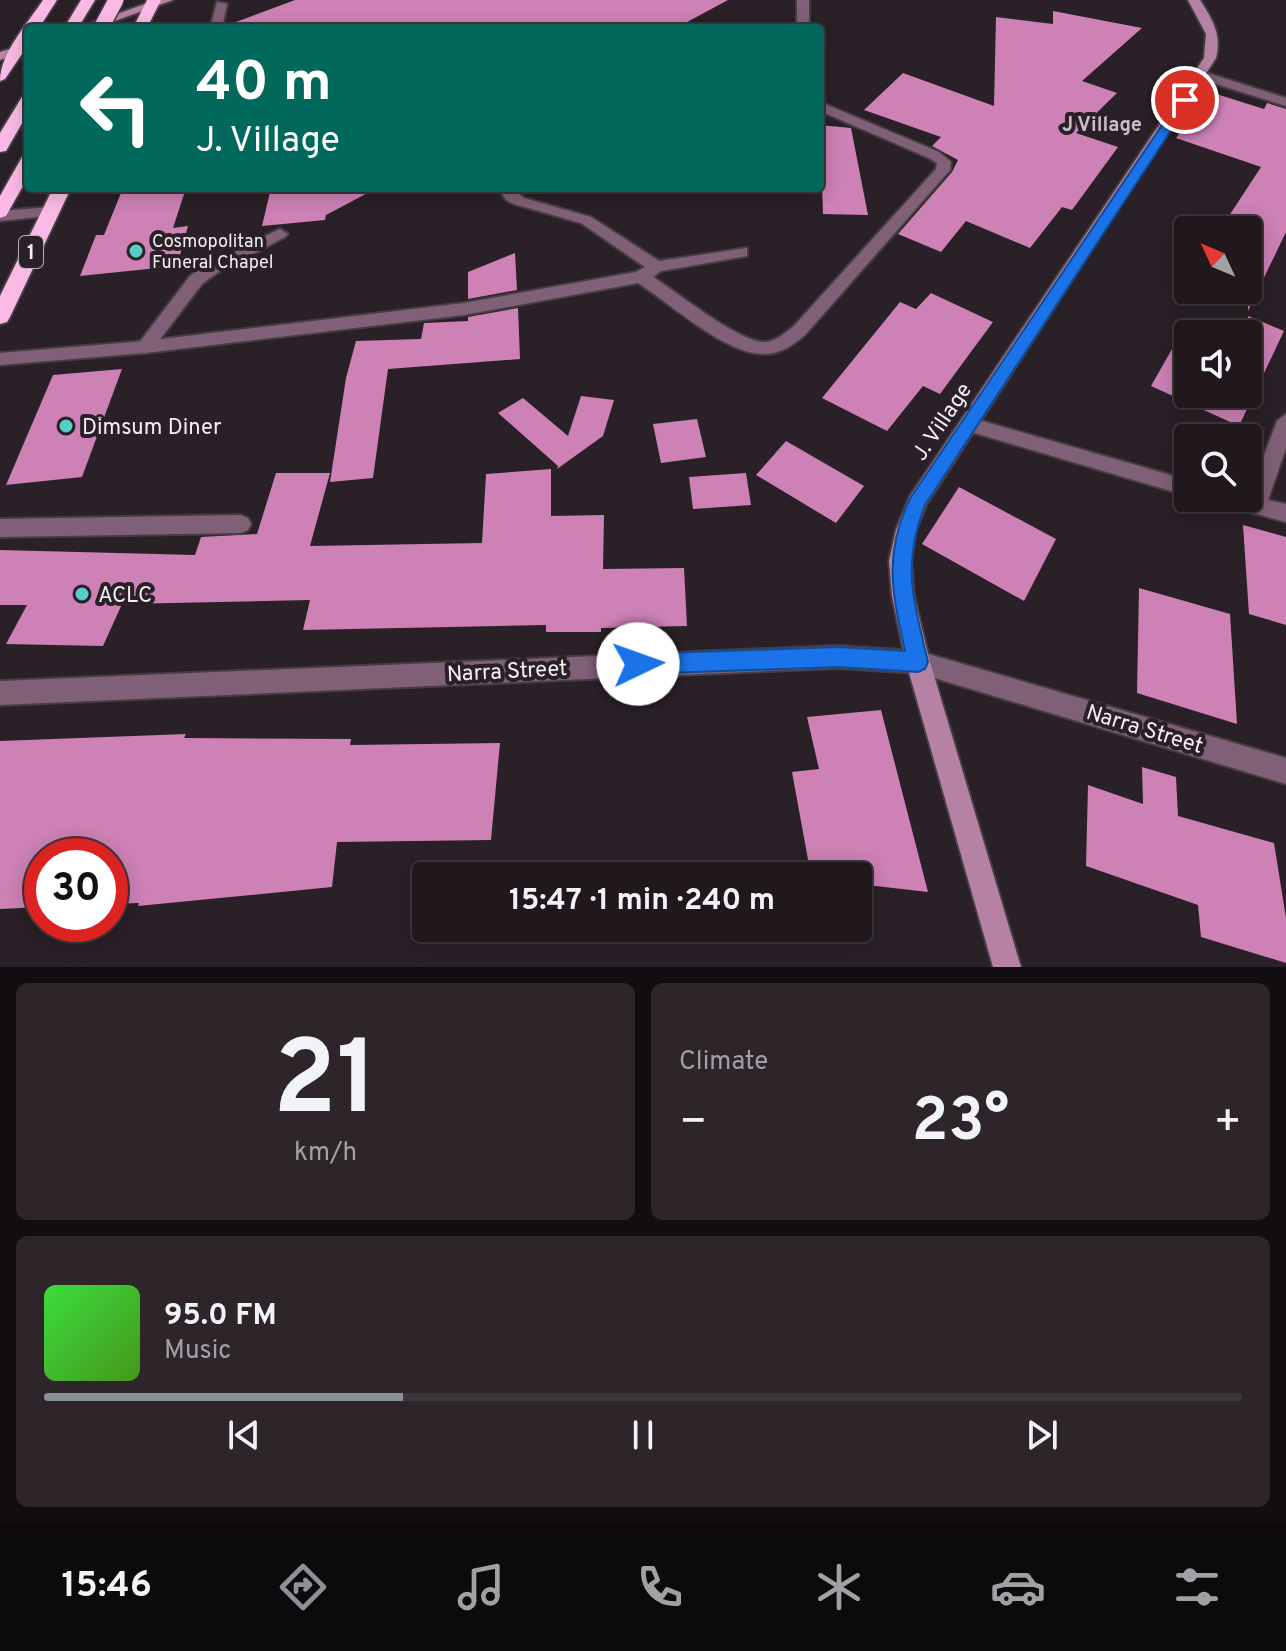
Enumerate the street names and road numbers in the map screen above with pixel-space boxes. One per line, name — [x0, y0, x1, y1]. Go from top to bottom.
road number: 1 — [19, 236, 43, 268]
street label: J. Village — [907, 378, 979, 466]
street label: Narra Street — [446, 656, 568, 689]
street label: Narra Street — [1083, 700, 1206, 761]

